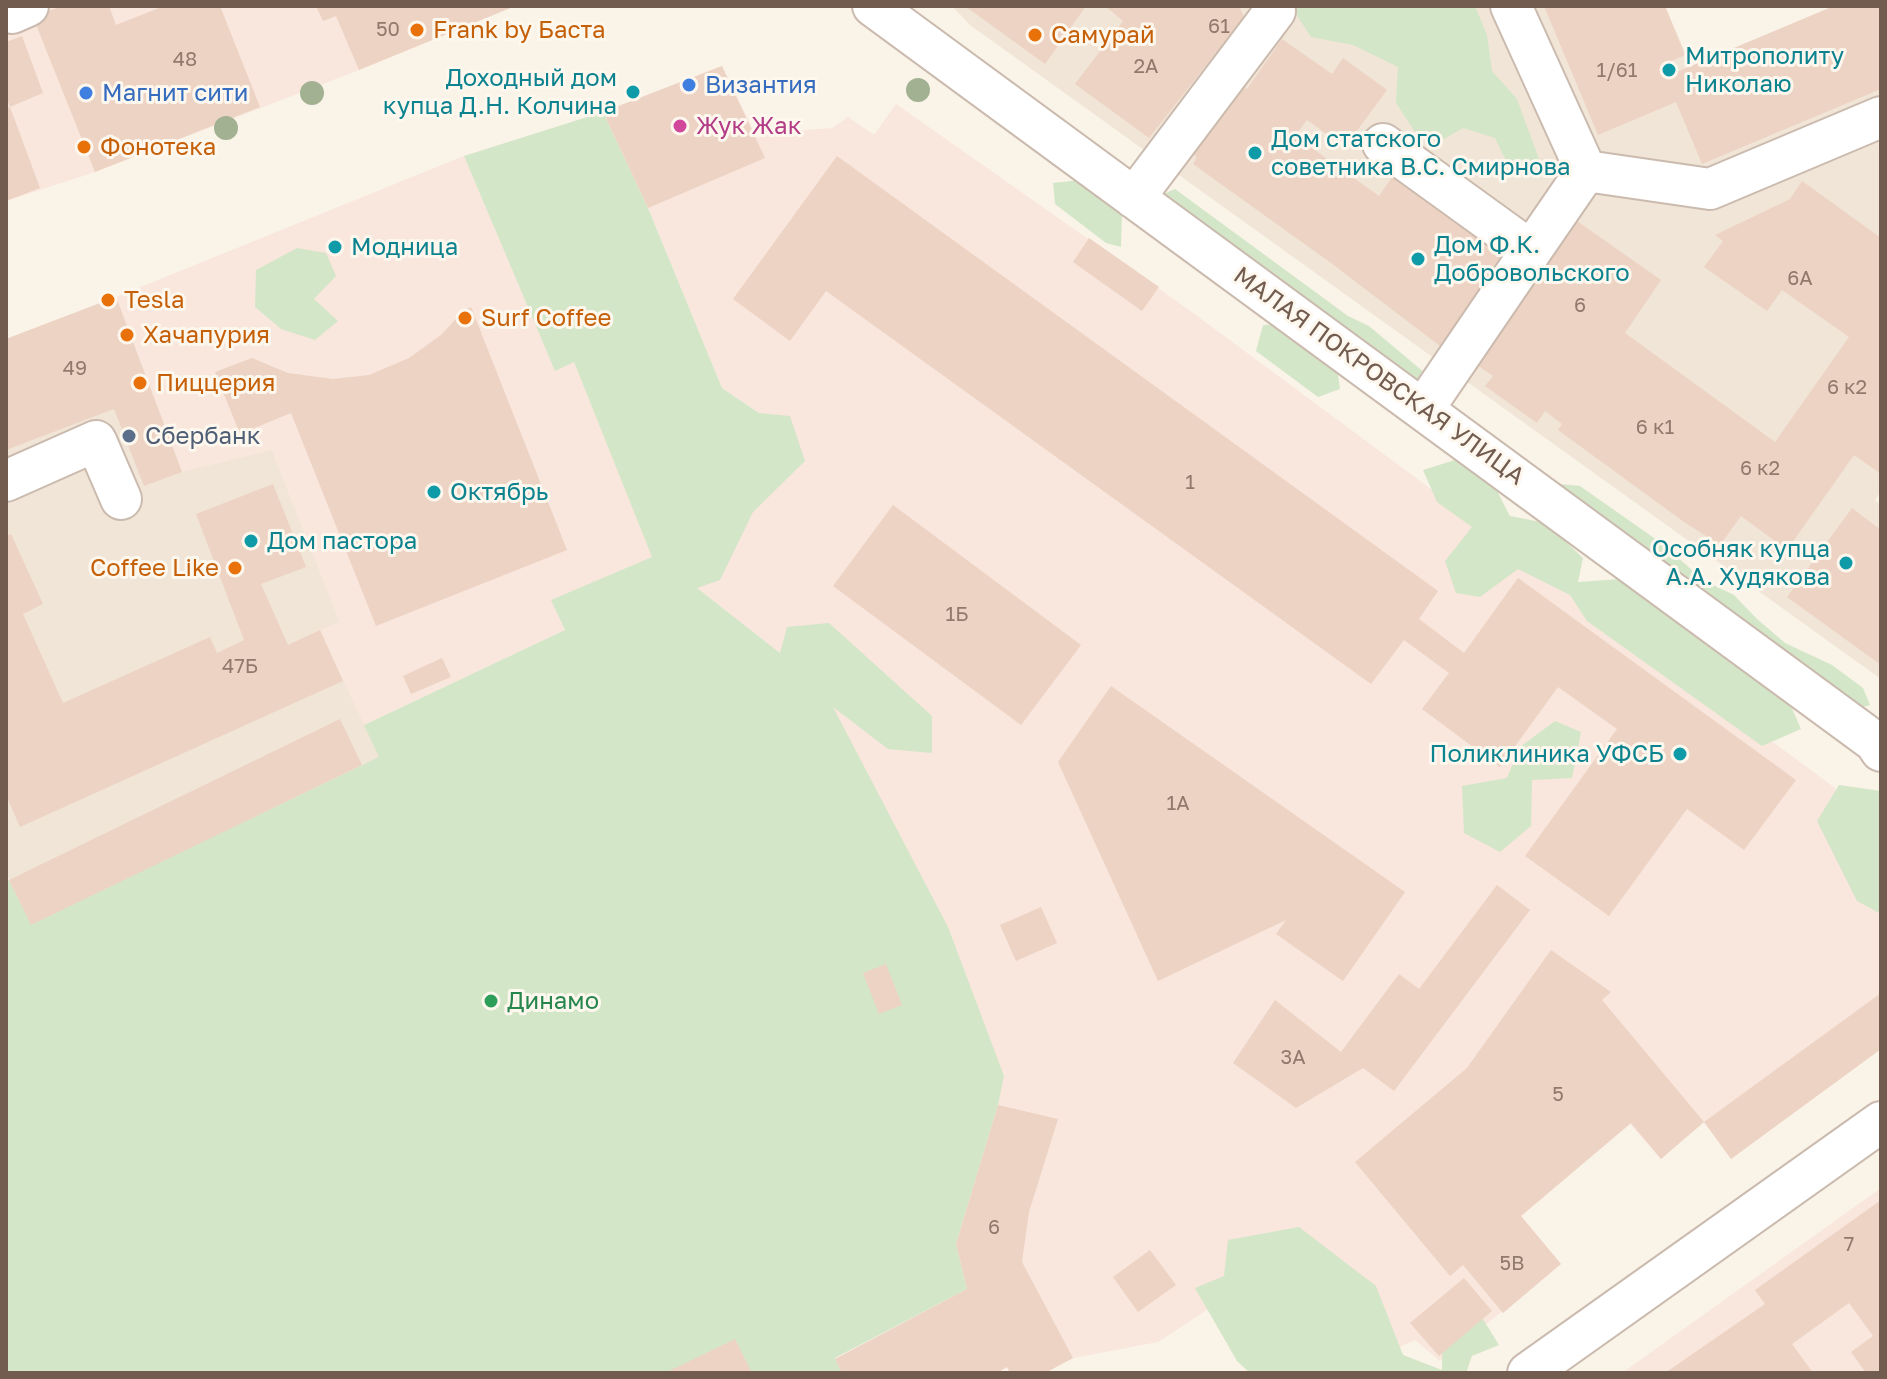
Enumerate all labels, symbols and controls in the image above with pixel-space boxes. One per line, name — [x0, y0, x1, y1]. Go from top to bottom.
house number: 61 — [1208, 15, 1230, 39]
place label: Frank by Баста — [433, 16, 605, 44]
house number: 50 — [376, 18, 400, 42]
marker: Frank by Баста — [408, 21, 426, 39]
place label: Самурай — [1051, 21, 1155, 49]
marker: Самурай — [1026, 26, 1044, 44]
place label: Митрополиту Николаю — [1685, 42, 1844, 98]
house number: 48 — [173, 48, 197, 72]
house number: 2А — [1134, 55, 1158, 79]
house number: 1/61 — [1596, 59, 1638, 83]
marker: Митрополиту Николаю — [1660, 61, 1678, 79]
place label: Доходный дом купца Д.Н. Колчина — [383, 64, 617, 120]
place label: Византия — [705, 71, 817, 99]
marker: Византия — [680, 76, 698, 94]
place label: Магнит сити — [102, 79, 248, 107]
marker: Доходный дом купца Д.Н. Колчина — [624, 83, 642, 101]
marker: Магнит сити — [77, 84, 95, 102]
place label: Жук Жак — [696, 112, 801, 140]
marker: Жук Жак — [671, 117, 689, 135]
place label: Дом статского советника В.С. Смирнова — [1271, 125, 1571, 181]
place label: Фонотека — [100, 133, 216, 161]
marker: Фонотека — [75, 138, 93, 156]
marker: Дом статского советника В.С. Смирнова — [1246, 144, 1264, 162]
place label: Дом Ф.К. Добровольского — [1434, 231, 1630, 287]
place label: Модница — [351, 233, 458, 261]
marker: Модница — [326, 238, 344, 256]
marker: Дом Ф.К. Добровольского — [1409, 250, 1427, 268]
street label: МАЛАЯ ПОКРОВСКАЯ УЛИЦА — [1228, 261, 1530, 491]
house number: 6А — [1787, 267, 1813, 291]
place label: Tesla — [124, 286, 185, 314]
marker: Tesla — [99, 291, 117, 309]
house number: 6 — [1574, 294, 1586, 318]
place label: Surf Coffee — [481, 304, 611, 332]
marker: Surf Coffee — [456, 309, 474, 327]
place label: Хачапурия — [143, 321, 270, 349]
marker: Хачапурия — [118, 326, 136, 344]
house number: 49 — [63, 357, 87, 381]
place label: Пиццерия — [156, 369, 275, 397]
marker: Пиццерия — [131, 374, 149, 392]
house number: 6 к2 — [1827, 376, 1867, 400]
house number: 6 к1 — [1636, 416, 1674, 440]
place label: Сбербанк — [145, 422, 261, 450]
marker: Сбербанк — [120, 427, 138, 445]
house number: 6 к2 — [1740, 457, 1780, 481]
house number: 1 — [1185, 471, 1195, 495]
place label: Октябрь — [450, 478, 548, 506]
marker: Октябрь — [425, 483, 443, 501]
place label: Дом пастора — [267, 527, 417, 555]
marker: Дом пастора — [242, 532, 260, 550]
place label: Особняк купца А.А. Худякова — [1652, 535, 1830, 591]
place label: Coffee Like — [90, 554, 219, 582]
marker: Особняк купца А.А. Худякова — [1837, 554, 1855, 572]
marker: Coffee Like — [226, 559, 244, 577]
house number: 1Б — [946, 603, 968, 627]
house number: 47Б — [222, 655, 258, 679]
place label: Поликлиника УФСБ — [1430, 740, 1664, 768]
marker: Поликлиника УФСБ — [1671, 745, 1689, 763]
house number: 1А — [1166, 792, 1190, 816]
place label: Динамо — [507, 987, 599, 1015]
marker: Динамо — [482, 992, 500, 1010]
house number: 3А — [1280, 1046, 1306, 1070]
house number: 5 — [1552, 1083, 1564, 1107]
house number: 6 — [988, 1216, 1000, 1240]
house number: 7 — [1844, 1233, 1854, 1257]
house number: 5В — [1500, 1252, 1524, 1276]

